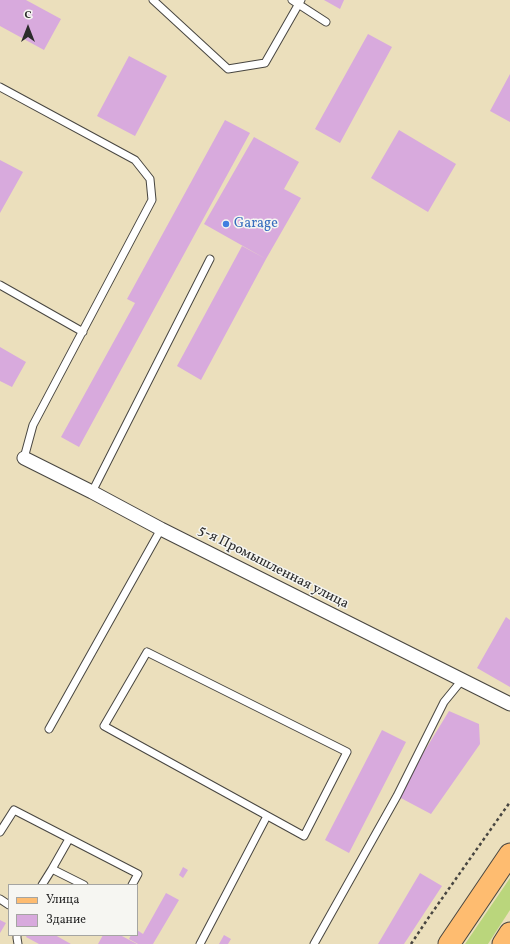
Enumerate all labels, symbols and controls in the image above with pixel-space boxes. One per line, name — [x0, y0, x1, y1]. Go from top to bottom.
north arrow — [8, 8, 48, 48]
text: С — [24, 8, 32, 23]
place label: Garage — [234, 216, 278, 232]
marker: Garage — [221, 219, 231, 229]
street label: 5-я Промышленная улица — [195, 523, 351, 613]
legend — [8, 884, 138, 936]
text: Улица — [46, 892, 79, 908]
text: Здание — [46, 912, 86, 928]

